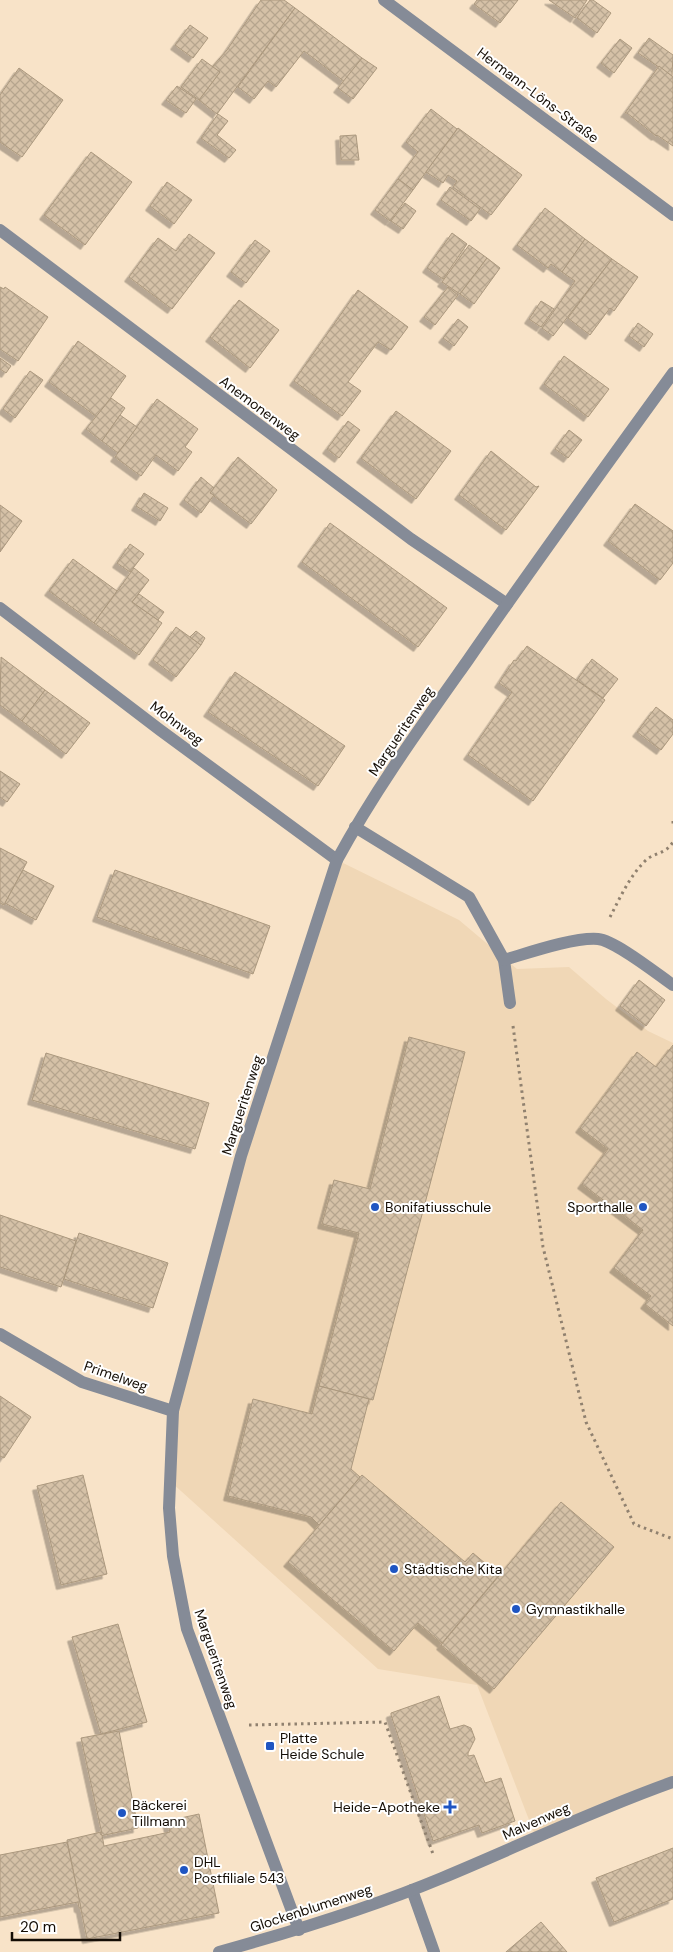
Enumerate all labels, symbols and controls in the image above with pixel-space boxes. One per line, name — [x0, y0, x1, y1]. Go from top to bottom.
street label: Hermann-Löns-Straße — [474, 43, 602, 147]
street label: Anemonenweg — [216, 372, 304, 444]
street label: Margueritenweg — [364, 683, 438, 779]
street label: Mohnweg — [147, 697, 207, 749]
street label: Margueritenweg — [217, 1053, 267, 1157]
place label: Bonifatiusschule — [385, 1198, 491, 1216]
place label: Sporthalle — [567, 1198, 633, 1216]
marker: Bonifatiusschule — [369, 1201, 381, 1213]
marker: Sporthalle — [637, 1201, 649, 1213]
street label: Primelweg — [82, 1357, 150, 1395]
place label: Städtische Kita — [404, 1560, 502, 1578]
marker: Städtische Kita — [388, 1563, 400, 1575]
place label: Gymnastikhalle — [526, 1600, 625, 1618]
marker: Gymnastikhalle — [510, 1603, 522, 1615]
street label: Margueritenweg — [191, 1607, 242, 1711]
place label: Platte Heide Schule — [280, 1729, 365, 1763]
marker: Platte Heide Schule — [264, 1740, 276, 1752]
place label: Bäckerei Tillmann — [132, 1796, 187, 1830]
place label: Heide-Apotheke — [333, 1798, 440, 1816]
street label: Malvenweg — [500, 1798, 573, 1844]
marker: Heide-Apotheke — [444, 1801, 456, 1813]
marker: Bäckerei Tillmann — [116, 1807, 128, 1819]
place label: DHL Postfiliale 543 — [194, 1853, 284, 1887]
marker: DHL Postfiliale 543 — [178, 1864, 190, 1876]
street label: Glockenblumenweg — [248, 1880, 374, 1936]
scale bar — [12, 1910, 120, 1942]
text: 20 m — [20, 1917, 56, 1937]

